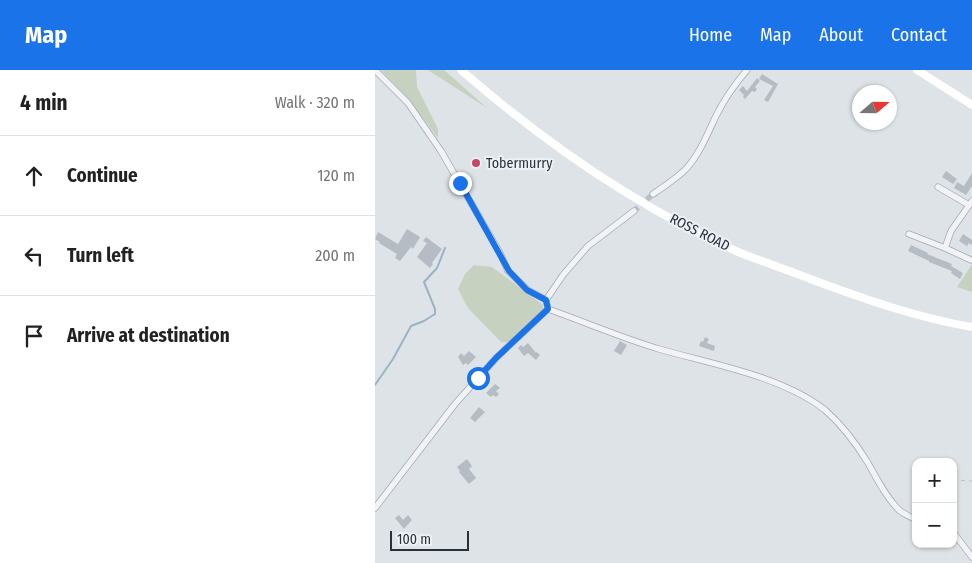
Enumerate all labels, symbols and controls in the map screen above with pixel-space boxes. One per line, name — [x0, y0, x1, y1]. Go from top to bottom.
text: Map — [25, 21, 67, 49]
text: Home — [689, 24, 732, 46]
text: Map — [760, 24, 791, 46]
text: About — [819, 24, 863, 46]
text: Contact — [891, 24, 947, 46]
north arrow — [852, 85, 897, 130]
text: 4 min — [20, 90, 68, 116]
text: Walk · 320 m — [275, 93, 355, 112]
place label: Tobermurry — [486, 155, 553, 172]
marker: Tobermurry — [470, 157, 482, 169]
icon: ahead — [20, 162, 48, 190]
text: Continue — [67, 164, 138, 187]
text: 120 m — [317, 166, 355, 185]
route end — [449, 172, 472, 195]
street label: ROSS ROAD — [667, 210, 733, 255]
icon: left — [20, 242, 48, 270]
text: Turn left — [67, 244, 134, 267]
text: 200 m — [315, 246, 355, 265]
icon: arrive — [20, 322, 48, 350]
text: Arrive at destination — [67, 324, 230, 347]
route start — [467, 367, 490, 390]
map controls — [912, 458, 957, 548]
button: + — [912, 458, 957, 503]
button: − — [912, 503, 957, 548]
scale bar — [390, 528, 469, 551]
text: 100 m — [397, 531, 431, 548]

